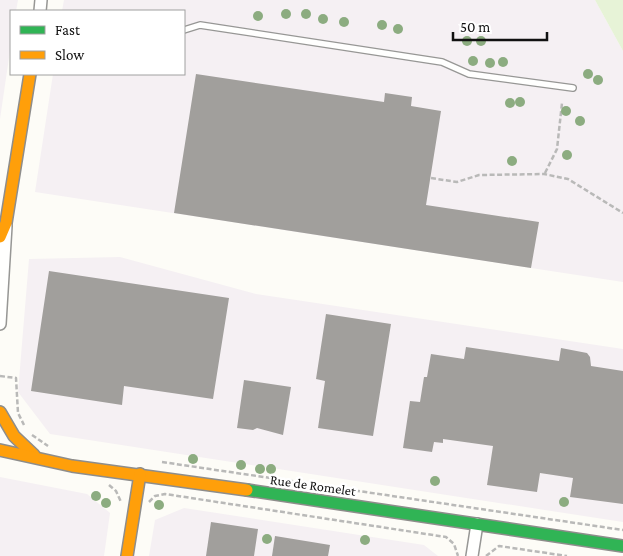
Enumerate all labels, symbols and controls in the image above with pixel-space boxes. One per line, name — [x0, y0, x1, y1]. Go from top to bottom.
legend — [10, 10, 185, 75]
scale bar — [453, 10, 547, 42]
text: 50 m — [460, 19, 490, 35]
text: Fast — [55, 22, 81, 38]
text: Slow — [55, 47, 85, 63]
street label: Rue de Romelet — [269, 471, 357, 499]

